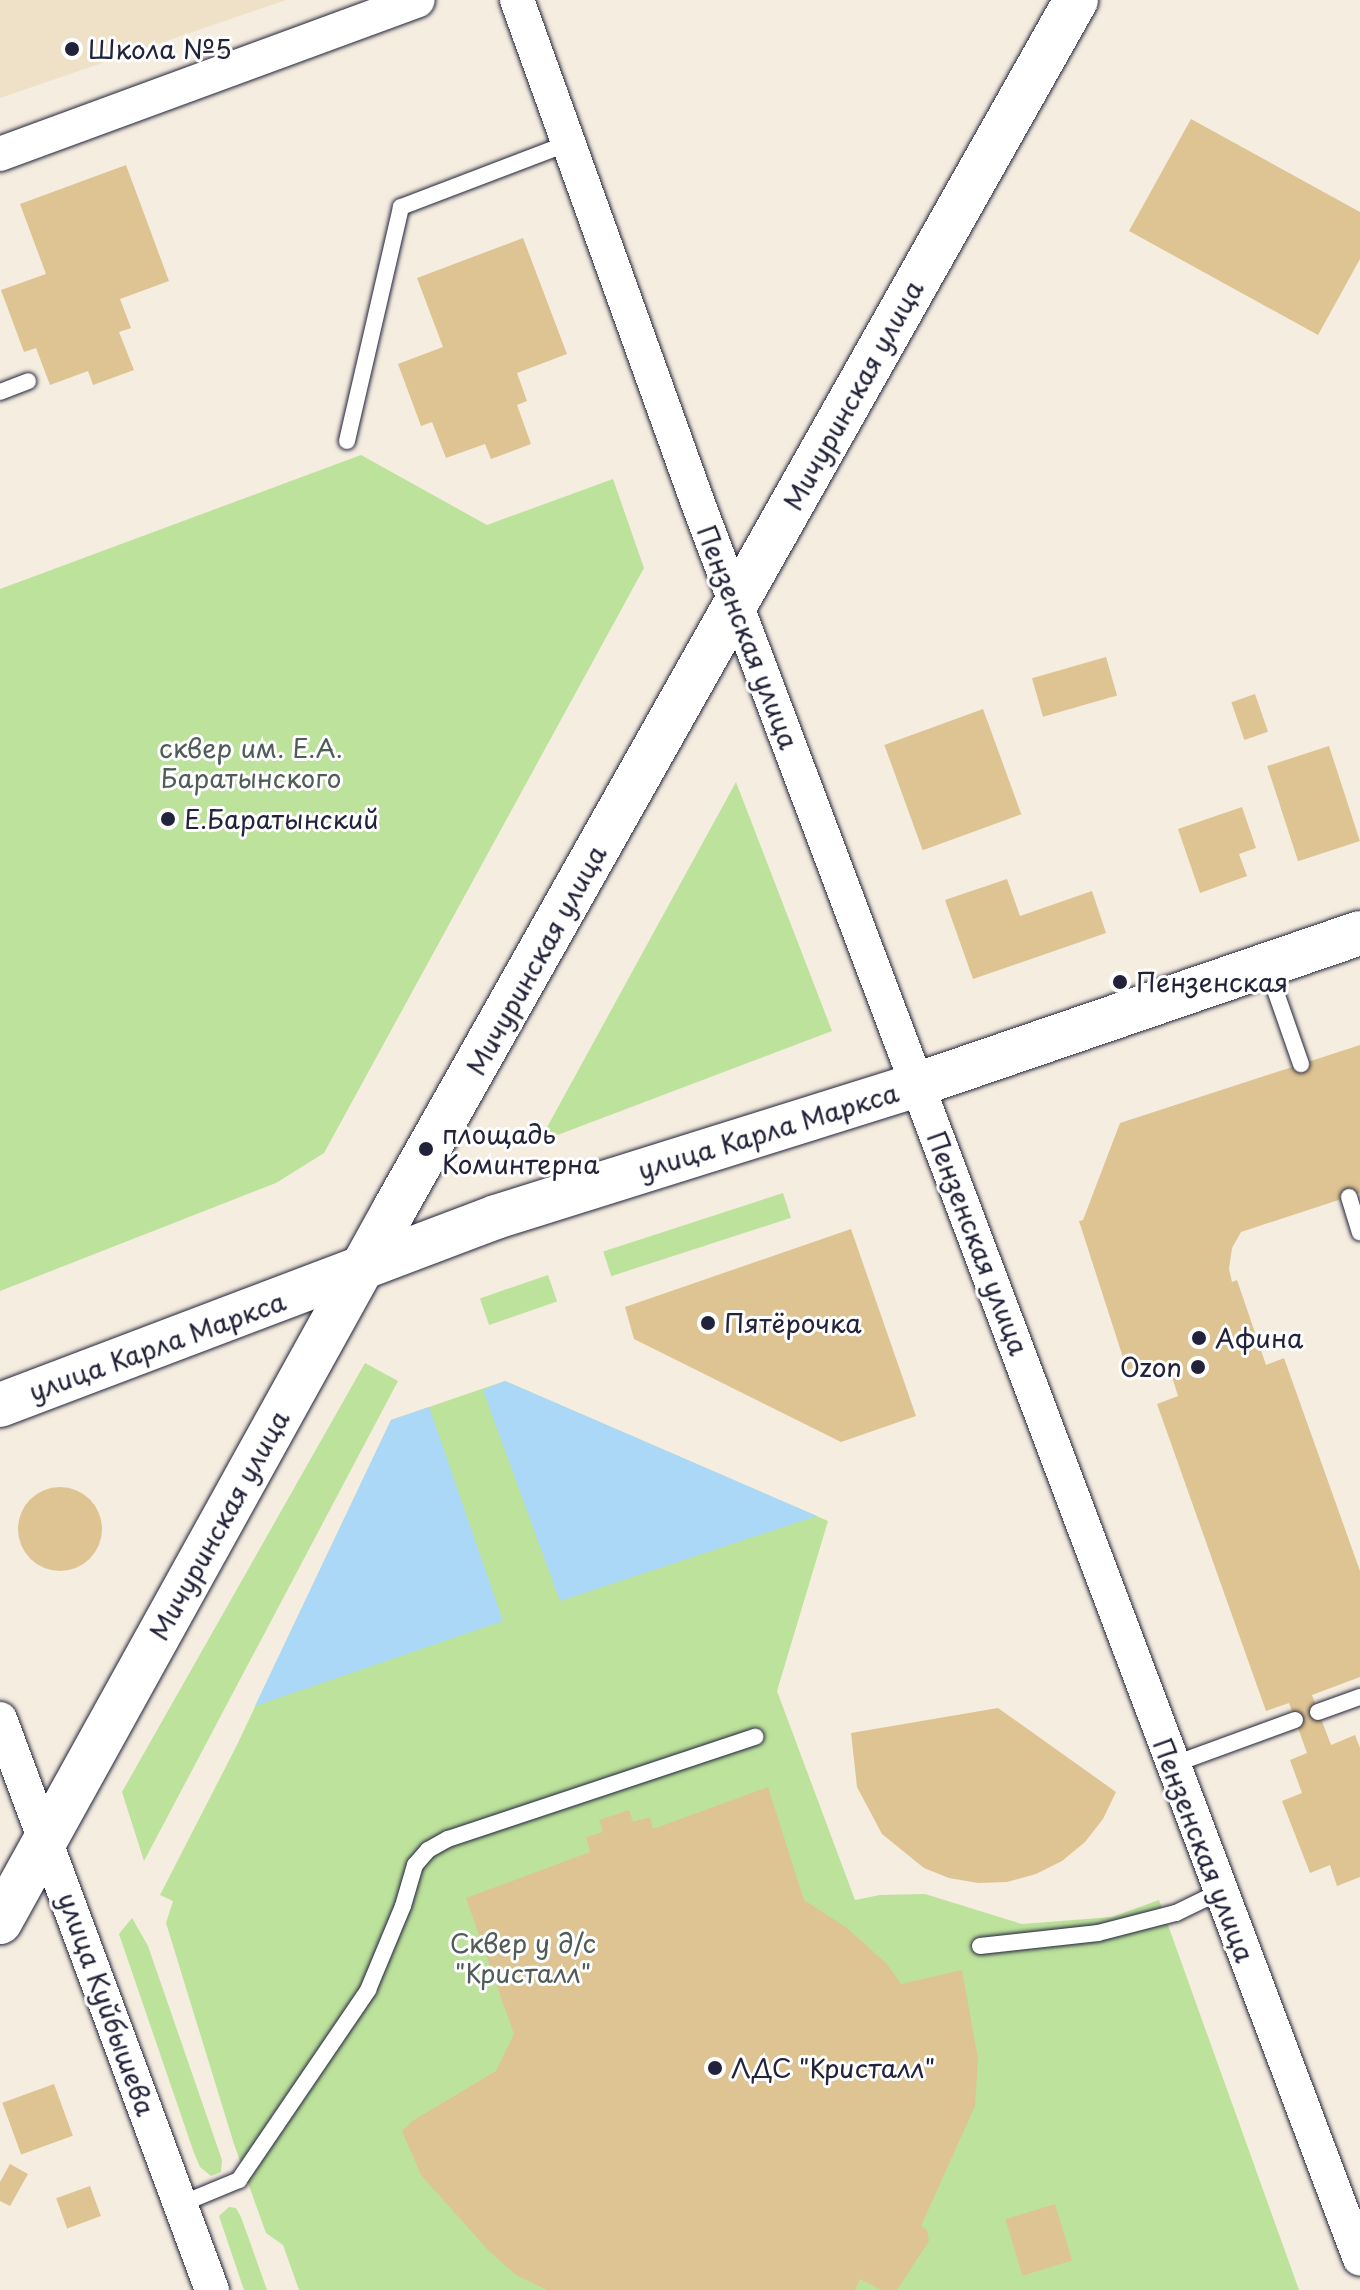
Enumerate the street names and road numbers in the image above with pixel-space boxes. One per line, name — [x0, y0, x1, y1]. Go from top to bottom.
street label: Мичуринская улица — [776, 274, 930, 516]
street label: Пензенская улица — [691, 520, 805, 754]
street label: Мичуринская улица — [459, 839, 613, 1081]
street label: улица Карла Маркса — [633, 1076, 903, 1186]
street label: Пензенская улица — [921, 1126, 1035, 1360]
street label: улица Карла Маркса — [24, 1285, 290, 1407]
street label: Мичуринская улица — [142, 1404, 296, 1646]
street label: Пензенская улица — [1147, 1733, 1261, 1967]
street label: улица Куйбышева — [52, 1888, 162, 2120]

